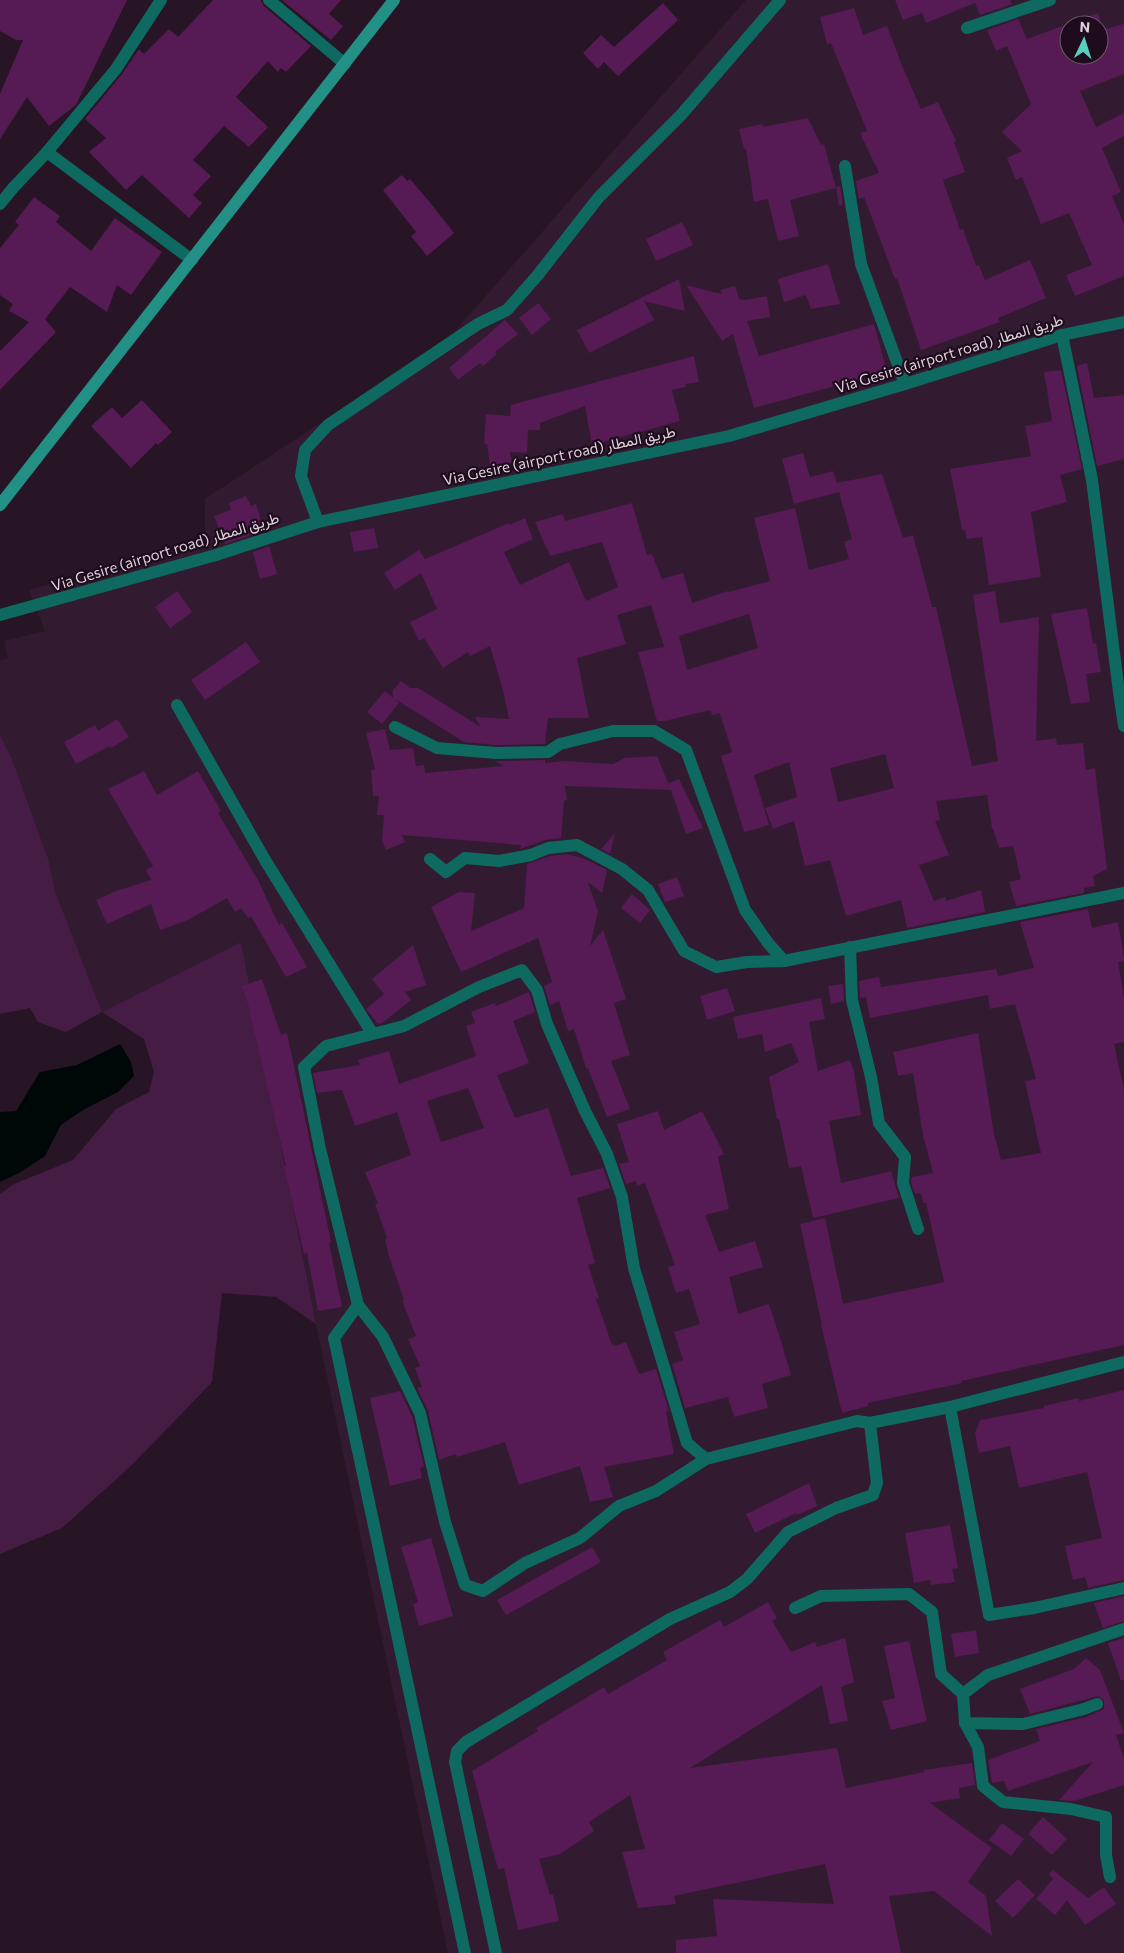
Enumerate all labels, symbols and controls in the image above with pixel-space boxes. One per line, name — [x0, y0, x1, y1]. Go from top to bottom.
north arrow — [1059, 15, 1109, 65]
text: N — [1079, 18, 1091, 35]
street label: Via Gesire (airport road) طريق المطار — [833, 310, 1066, 398]
street label: Via Gesire (airport road) طريق المطار — [441, 421, 678, 490]
street label: Via Gesire (airport road) طريق المطار — [49, 508, 282, 596]

